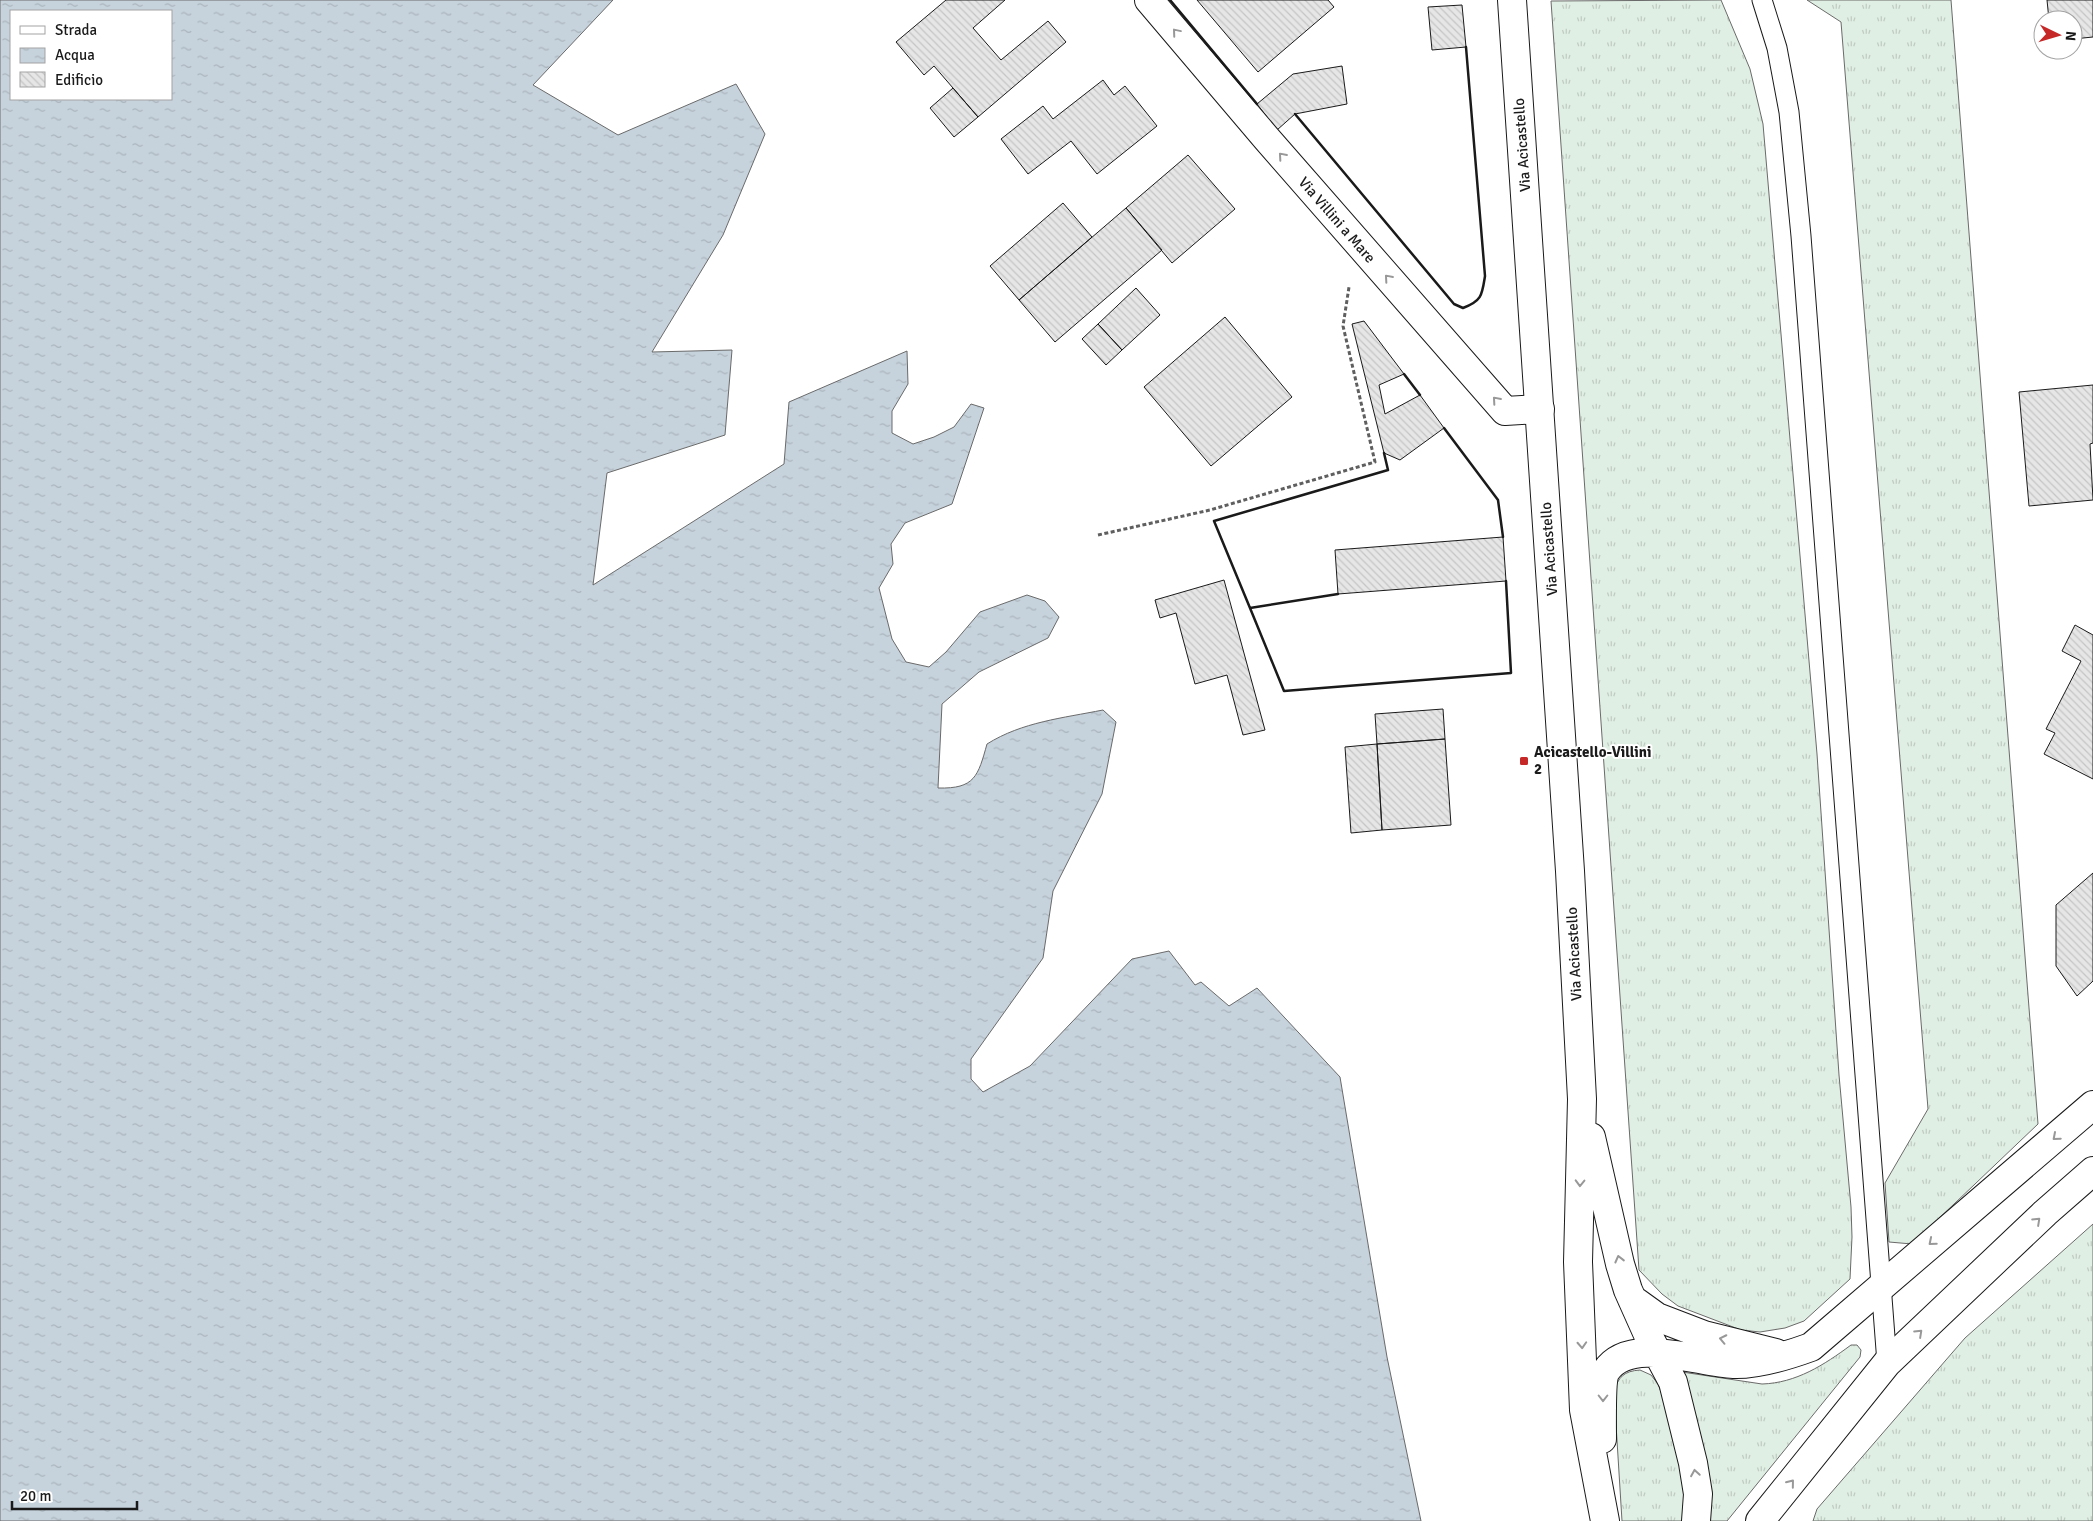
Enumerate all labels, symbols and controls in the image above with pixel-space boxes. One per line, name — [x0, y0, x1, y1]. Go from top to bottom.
legend — [10, 10, 172, 100]
north arrow — [2033, 10, 2083, 60]
text: Strada — [55, 21, 97, 39]
one-way arrow — [1173, 29, 1182, 38]
text: N — [2062, 30, 2079, 42]
text: Acqua — [55, 46, 95, 64]
text: Edificio — [55, 71, 103, 89]
street label: Via Acicastello — [1510, 97, 1534, 193]
one-way arrow — [1279, 153, 1287, 162]
street label: Via Villini a Mare — [1295, 173, 1379, 267]
one-way arrow — [1385, 275, 1394, 284]
one-way arrow — [1493, 397, 1502, 406]
street label: Via Acicastello — [1537, 501, 1561, 597]
place label: Acicastello-Villini 2 — [1534, 743, 1651, 778]
marker: Acicastello-Villini 2 — [1518, 755, 1530, 767]
street label: Via Acicastello — [1563, 906, 1585, 1001]
one-way arrow — [2053, 1131, 2062, 1140]
one-way arrow — [1575, 1179, 1585, 1187]
one-way arrow — [2031, 1218, 2040, 1227]
one-way arrow — [1929, 1237, 1938, 1246]
one-way arrow — [1614, 1254, 1625, 1263]
one-way arrow — [1913, 1330, 1922, 1339]
one-way arrow — [1718, 1335, 1727, 1345]
one-way arrow — [1576, 1341, 1587, 1349]
one-way arrow — [1598, 1394, 1608, 1402]
one-way arrow — [1690, 1468, 1701, 1476]
scale bar — [12, 1478, 138, 1510]
one-way arrow — [1785, 1480, 1793, 1489]
text: 20 m — [20, 1487, 51, 1505]

